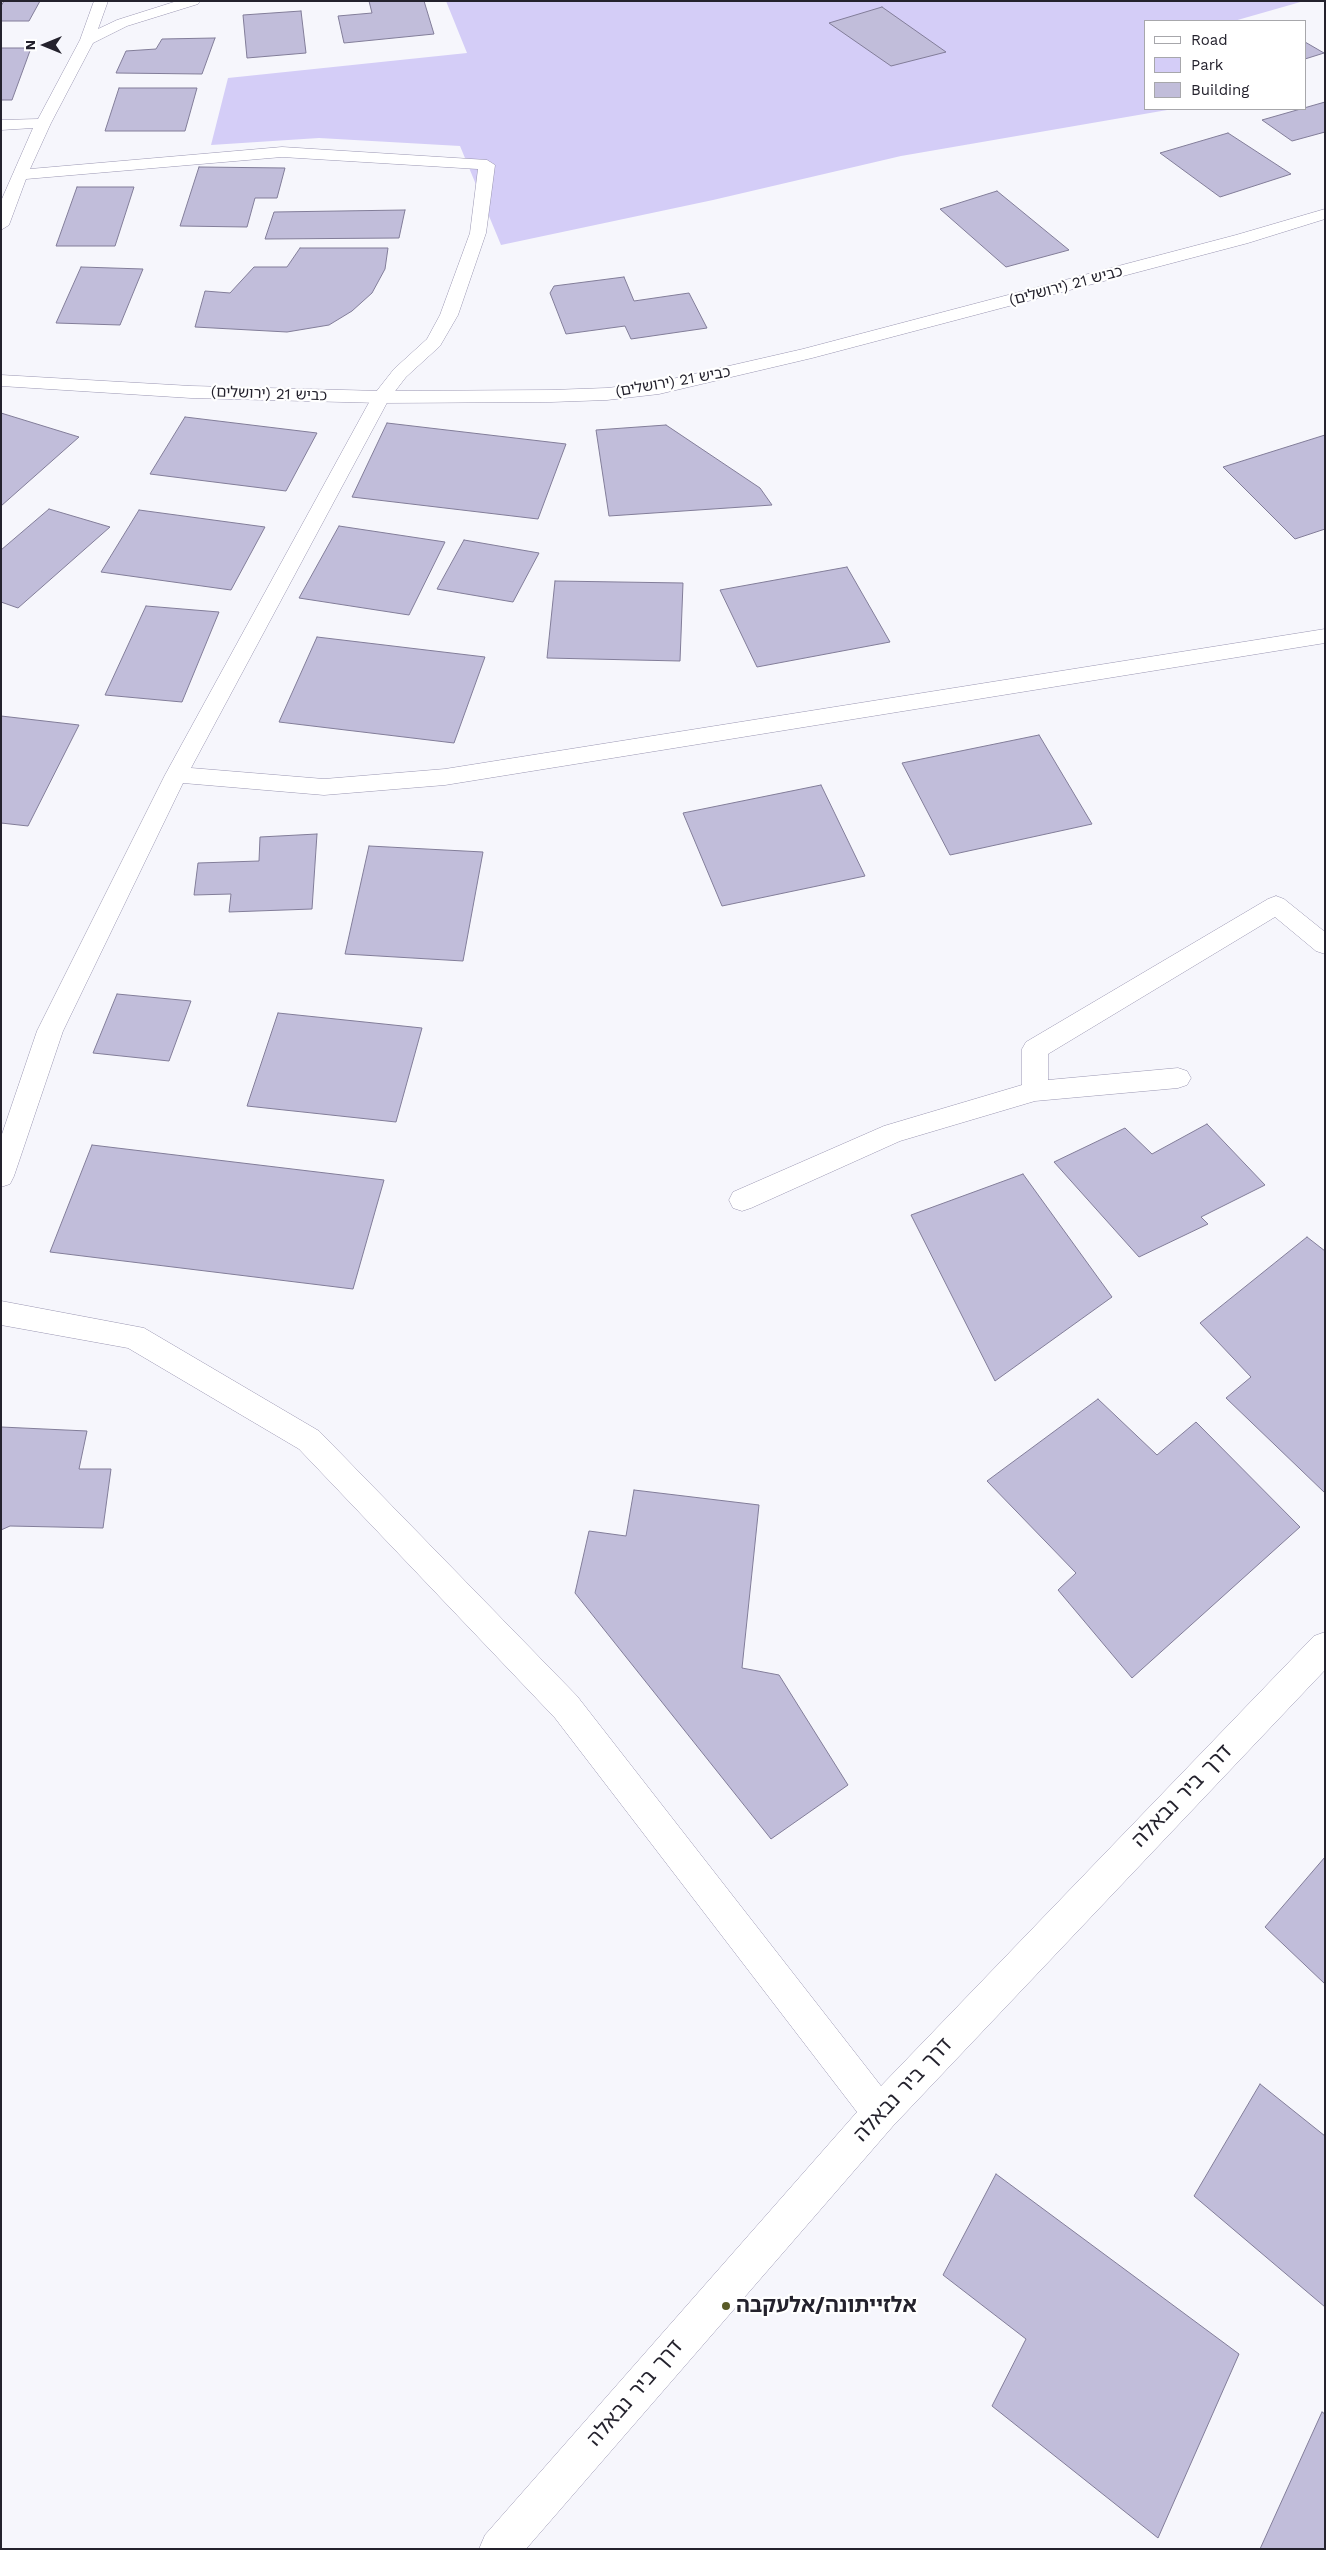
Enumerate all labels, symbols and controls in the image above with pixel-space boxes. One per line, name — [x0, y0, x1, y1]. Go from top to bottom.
north arrow — [20, 20, 70, 70]
legend — [1144, 20, 1306, 110]
text: Road — [1191, 31, 1228, 49]
text: N — [22, 40, 38, 50]
text: Park — [1191, 56, 1223, 74]
text: Building — [1191, 81, 1249, 99]
street label: כביש 21 (ירושלים) — [1007, 262, 1125, 310]
street label: כביש 21 (ירושלים) — [614, 363, 732, 401]
street label: כביש 21 (ירושלים) — [210, 383, 328, 405]
street label: דרך ביר נבאלה — [1127, 1739, 1237, 1853]
street label: דרך ביר נבאלה — [848, 2033, 958, 2147]
place label: אלזייתונה/אלעקבה — [736, 2293, 917, 2319]
marker: אלזייתונה/אלעקבה — [720, 2300, 732, 2312]
street label: דרך ביר נבאלה — [582, 2335, 688, 2451]

